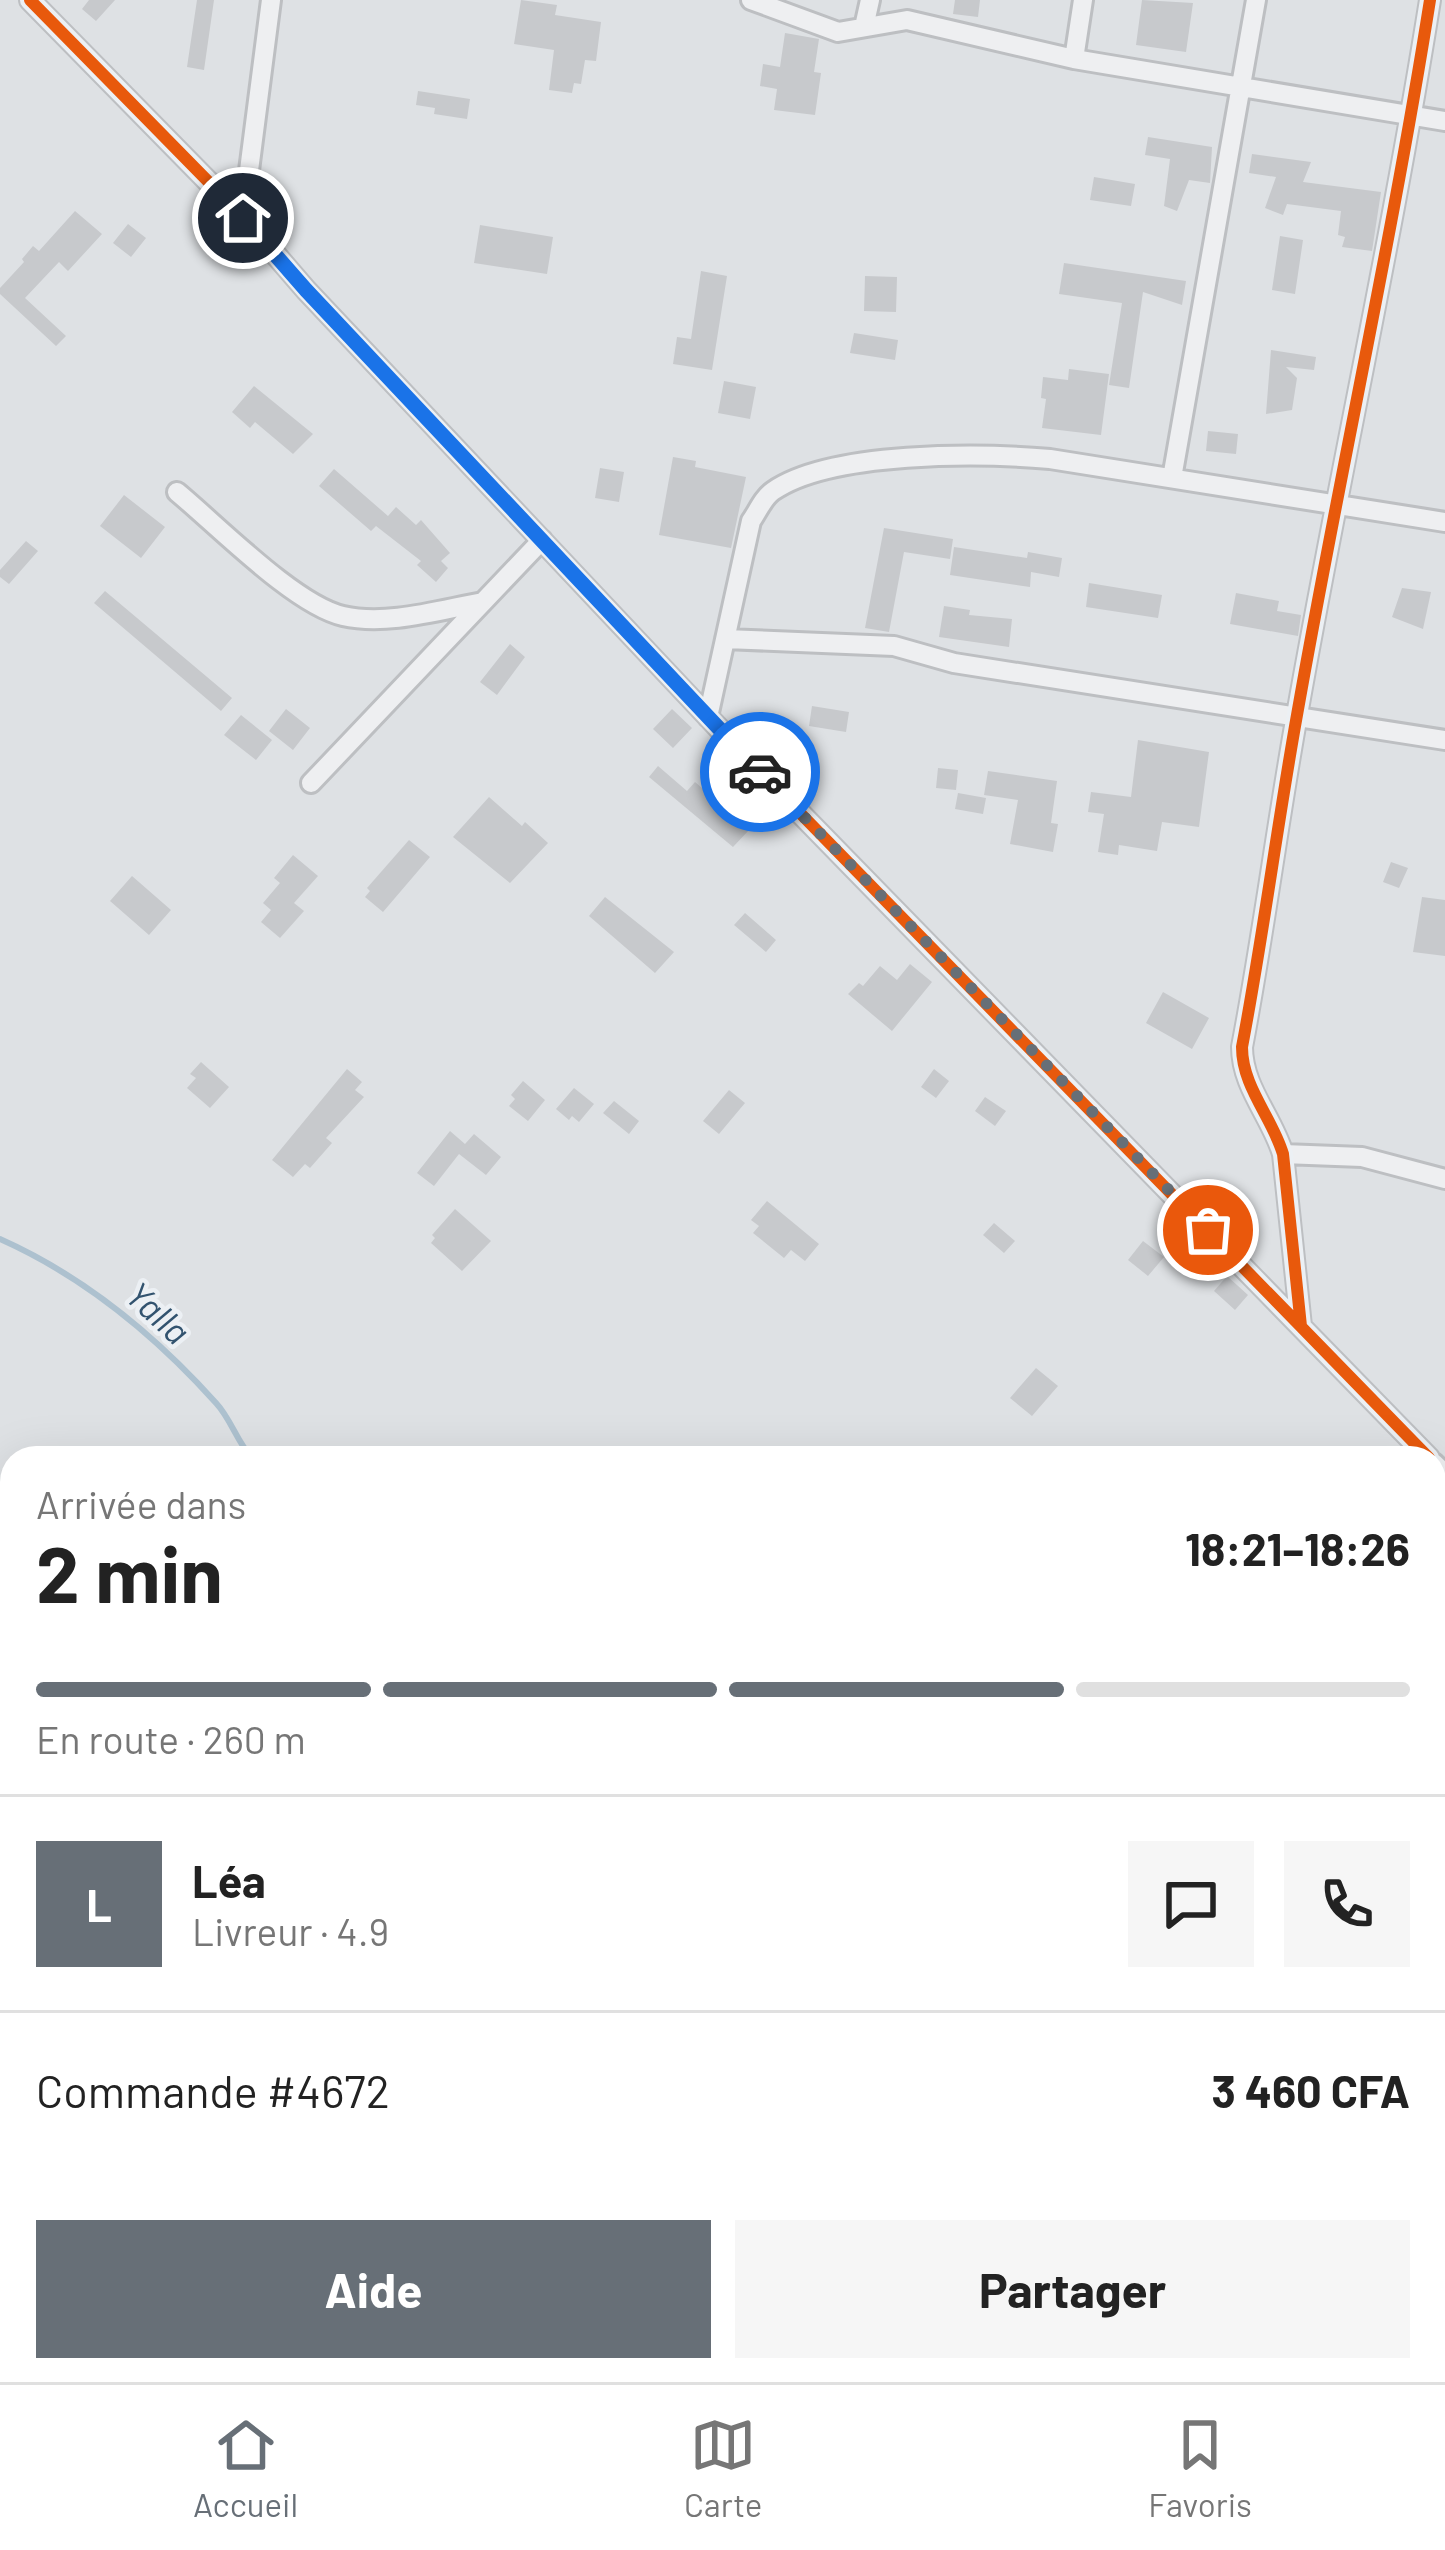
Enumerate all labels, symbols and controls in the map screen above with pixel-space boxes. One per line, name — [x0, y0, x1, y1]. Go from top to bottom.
pin — [192, 167, 294, 269]
icon: home — [210, 185, 276, 251]
courier — [700, 712, 820, 832]
icon: car — [727, 739, 793, 805]
pin — [1157, 1179, 1259, 1281]
icon: bag — [1175, 1197, 1241, 1263]
water label: Yalla — [118, 1272, 200, 1352]
text: Arrivée dans — [36, 1480, 246, 1527]
text: 18:21–18:26 — [1185, 1521, 1410, 1575]
text: 2 min — [36, 1525, 223, 1619]
text: En route · 260 m — [36, 1715, 306, 1762]
button: chat — [1128, 1841, 1254, 1967]
button: phone — [1284, 1841, 1410, 1967]
text: Léa — [192, 1853, 266, 1907]
text: L — [86, 1877, 112, 1931]
text: Livreur · 4.9 — [192, 1907, 389, 1954]
text: Commande #4672 — [36, 2063, 390, 2117]
text: 3 460 CFA — [1211, 2063, 1410, 2117]
button: Aide — [36, 2220, 711, 2358]
button: Partager — [735, 2220, 1410, 2358]
tab: Accueil — [193, 2412, 298, 2524]
tab: Carte — [684, 2412, 762, 2524]
tab: Favoris — [1148, 2412, 1252, 2524]

